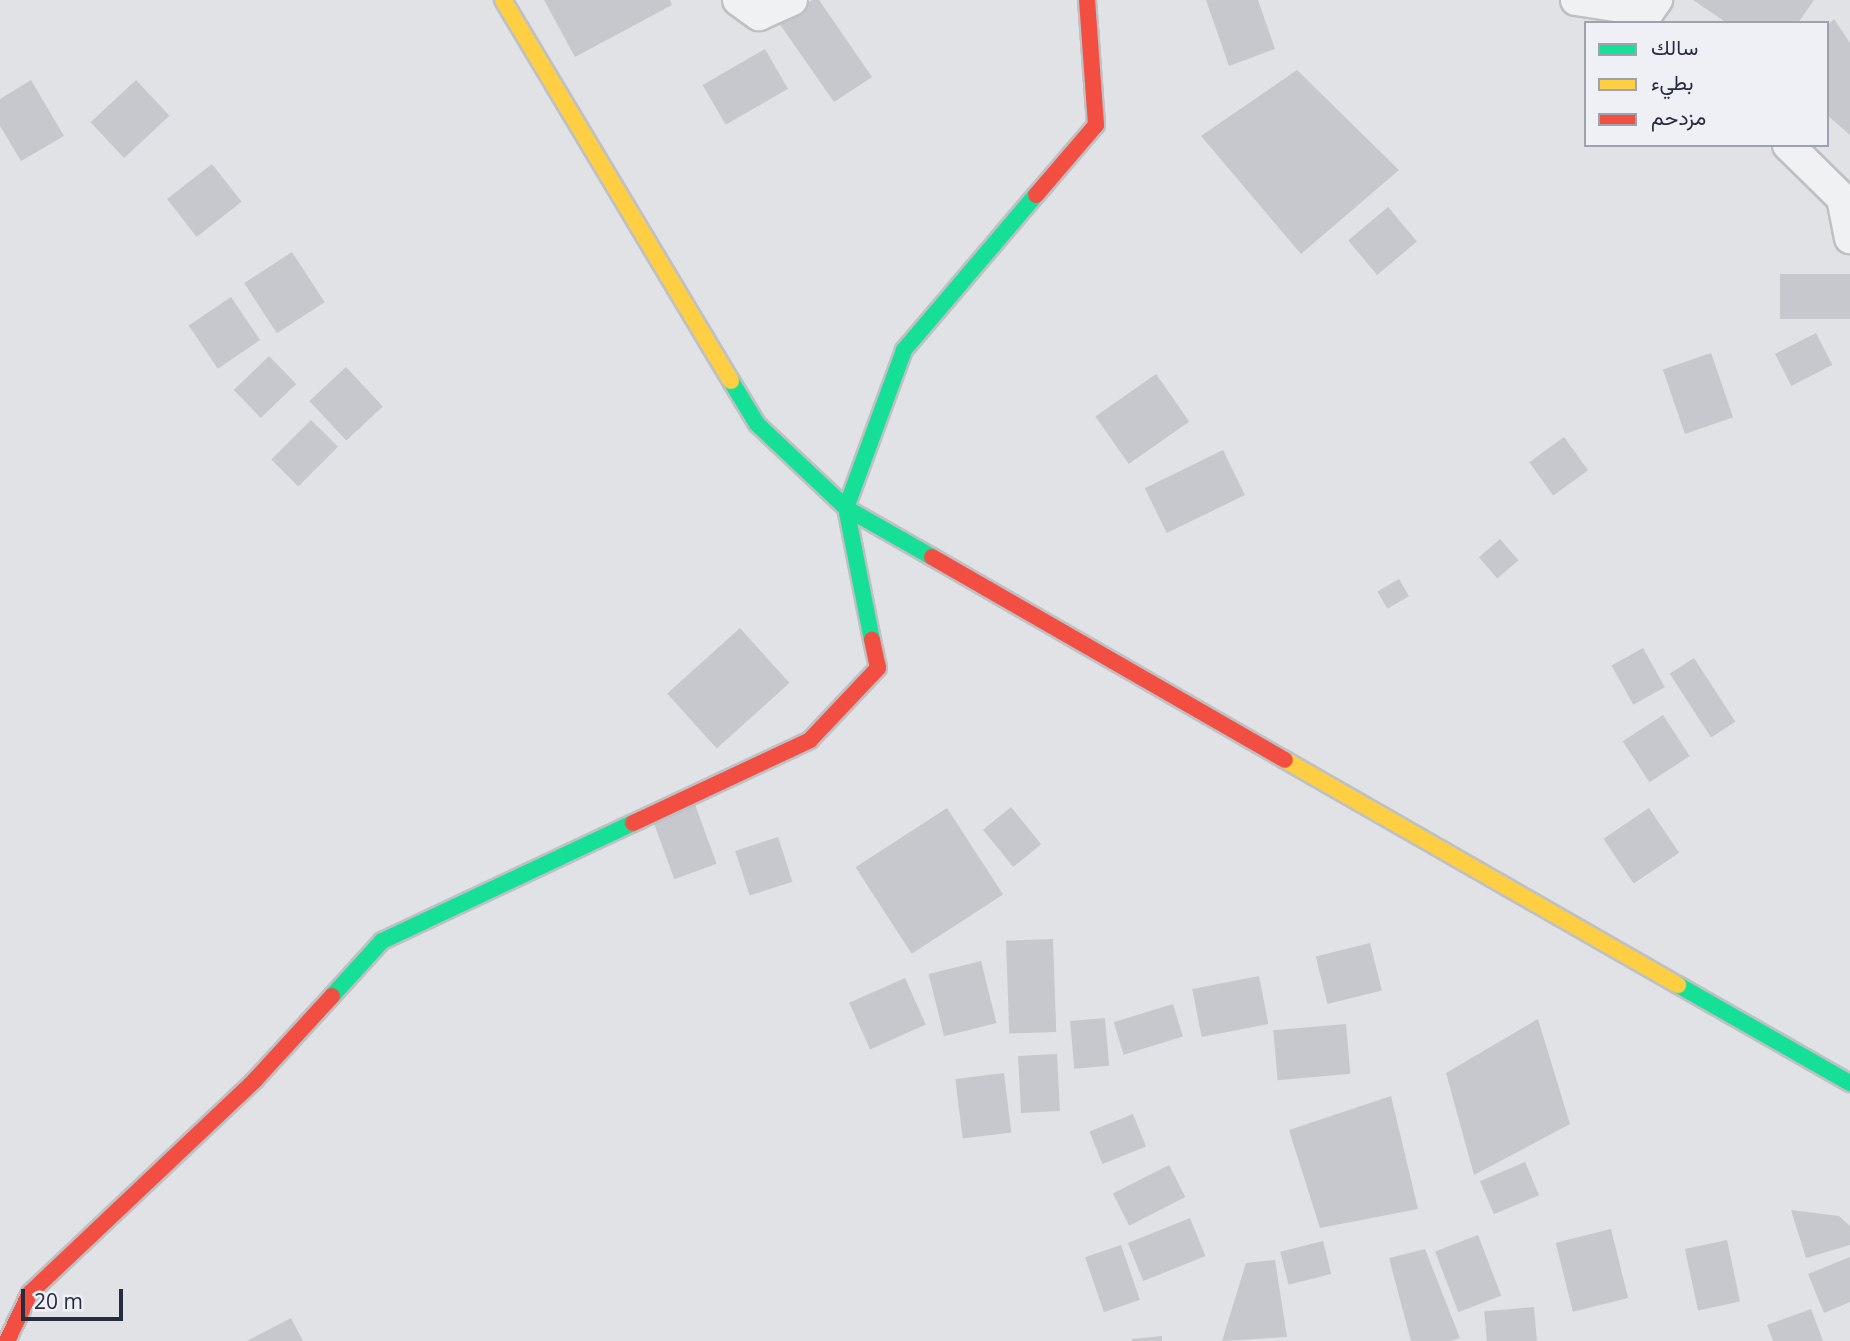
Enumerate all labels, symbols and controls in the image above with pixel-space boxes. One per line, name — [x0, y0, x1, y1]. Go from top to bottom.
legend — [1584, 21, 1829, 147]
text: سالك — [1651, 33, 1698, 61]
text: بطيء — [1651, 68, 1694, 96]
text: مزدحم — [1651, 103, 1706, 131]
scale bar — [24, 1274, 126, 1318]
text: 20 m — [34, 1287, 83, 1315]

